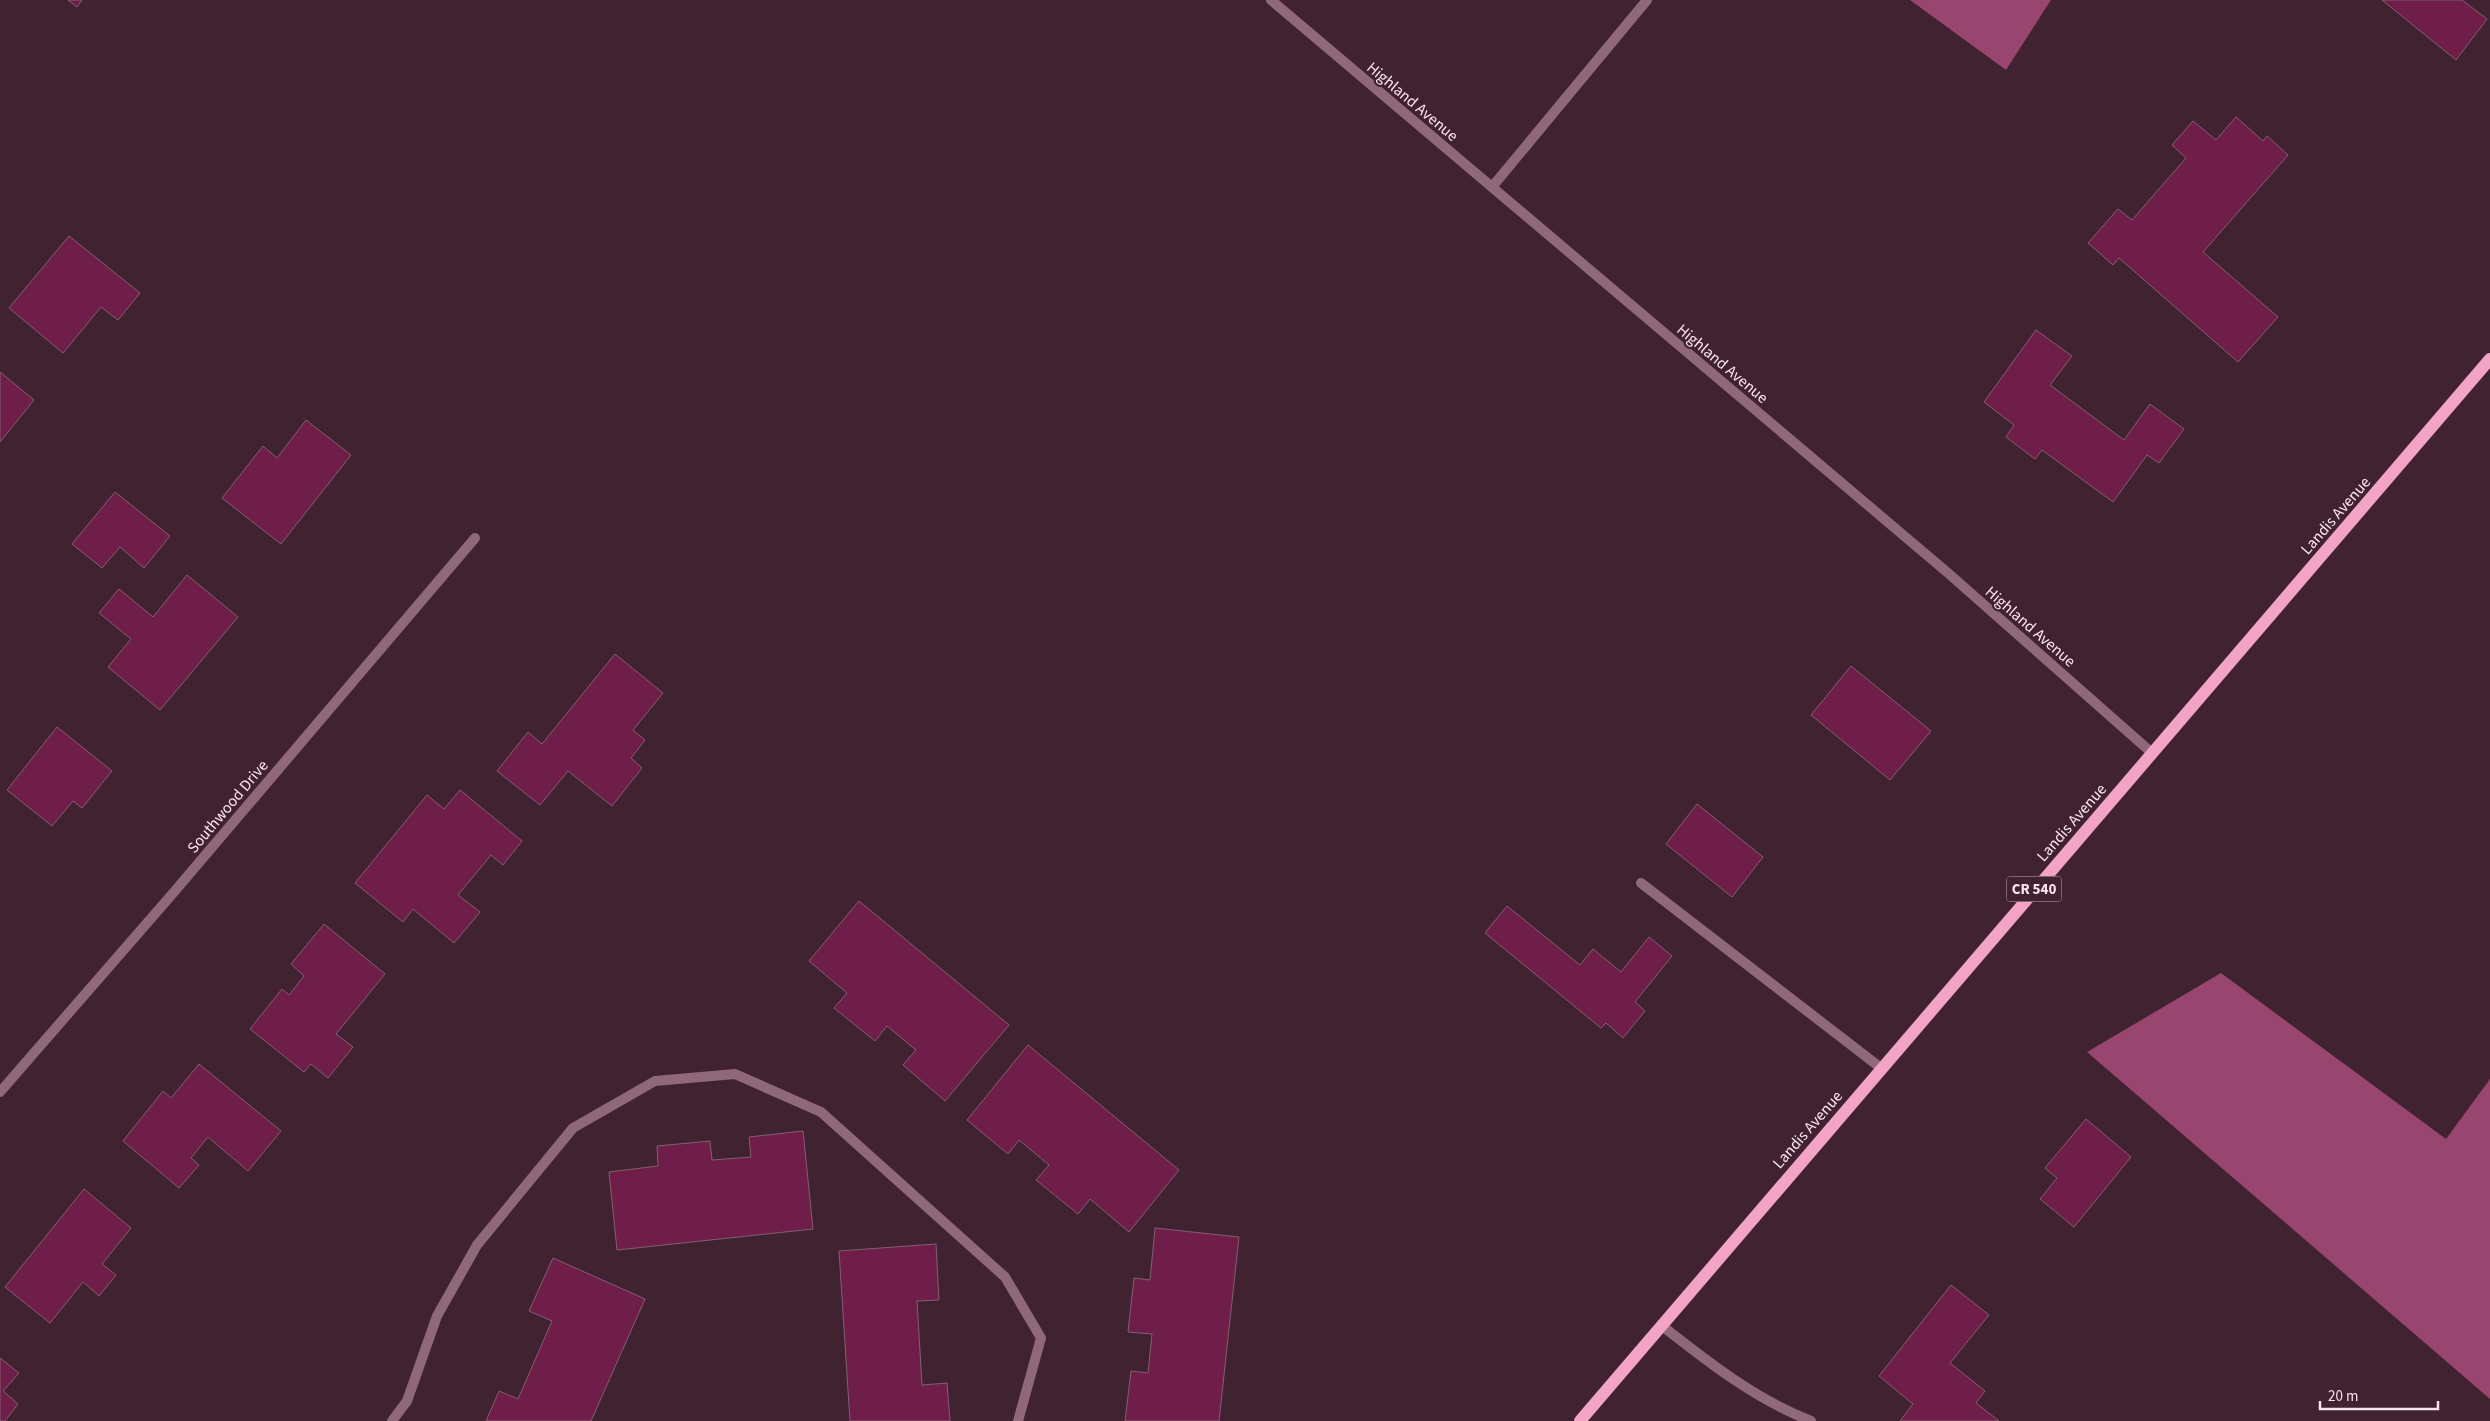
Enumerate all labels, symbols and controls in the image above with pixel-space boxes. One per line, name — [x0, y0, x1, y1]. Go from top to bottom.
street label: Highland Avenue — [1362, 57, 1463, 147]
street label: Highland Avenue — [1672, 319, 1773, 409]
street label: Landis Avenue — [2296, 472, 2376, 559]
street label: Highland Avenue — [1980, 581, 2080, 672]
street label: Southwood Drive — [182, 755, 273, 858]
street label: Landis Avenue — [2032, 779, 2112, 866]
road number: CR 540 — [2006, 876, 2062, 902]
street label: Landis Avenue — [1768, 1086, 1848, 1173]
scale bar — [2320, 1378, 2438, 1410]
text: 20 m — [2328, 1386, 2358, 1407]

